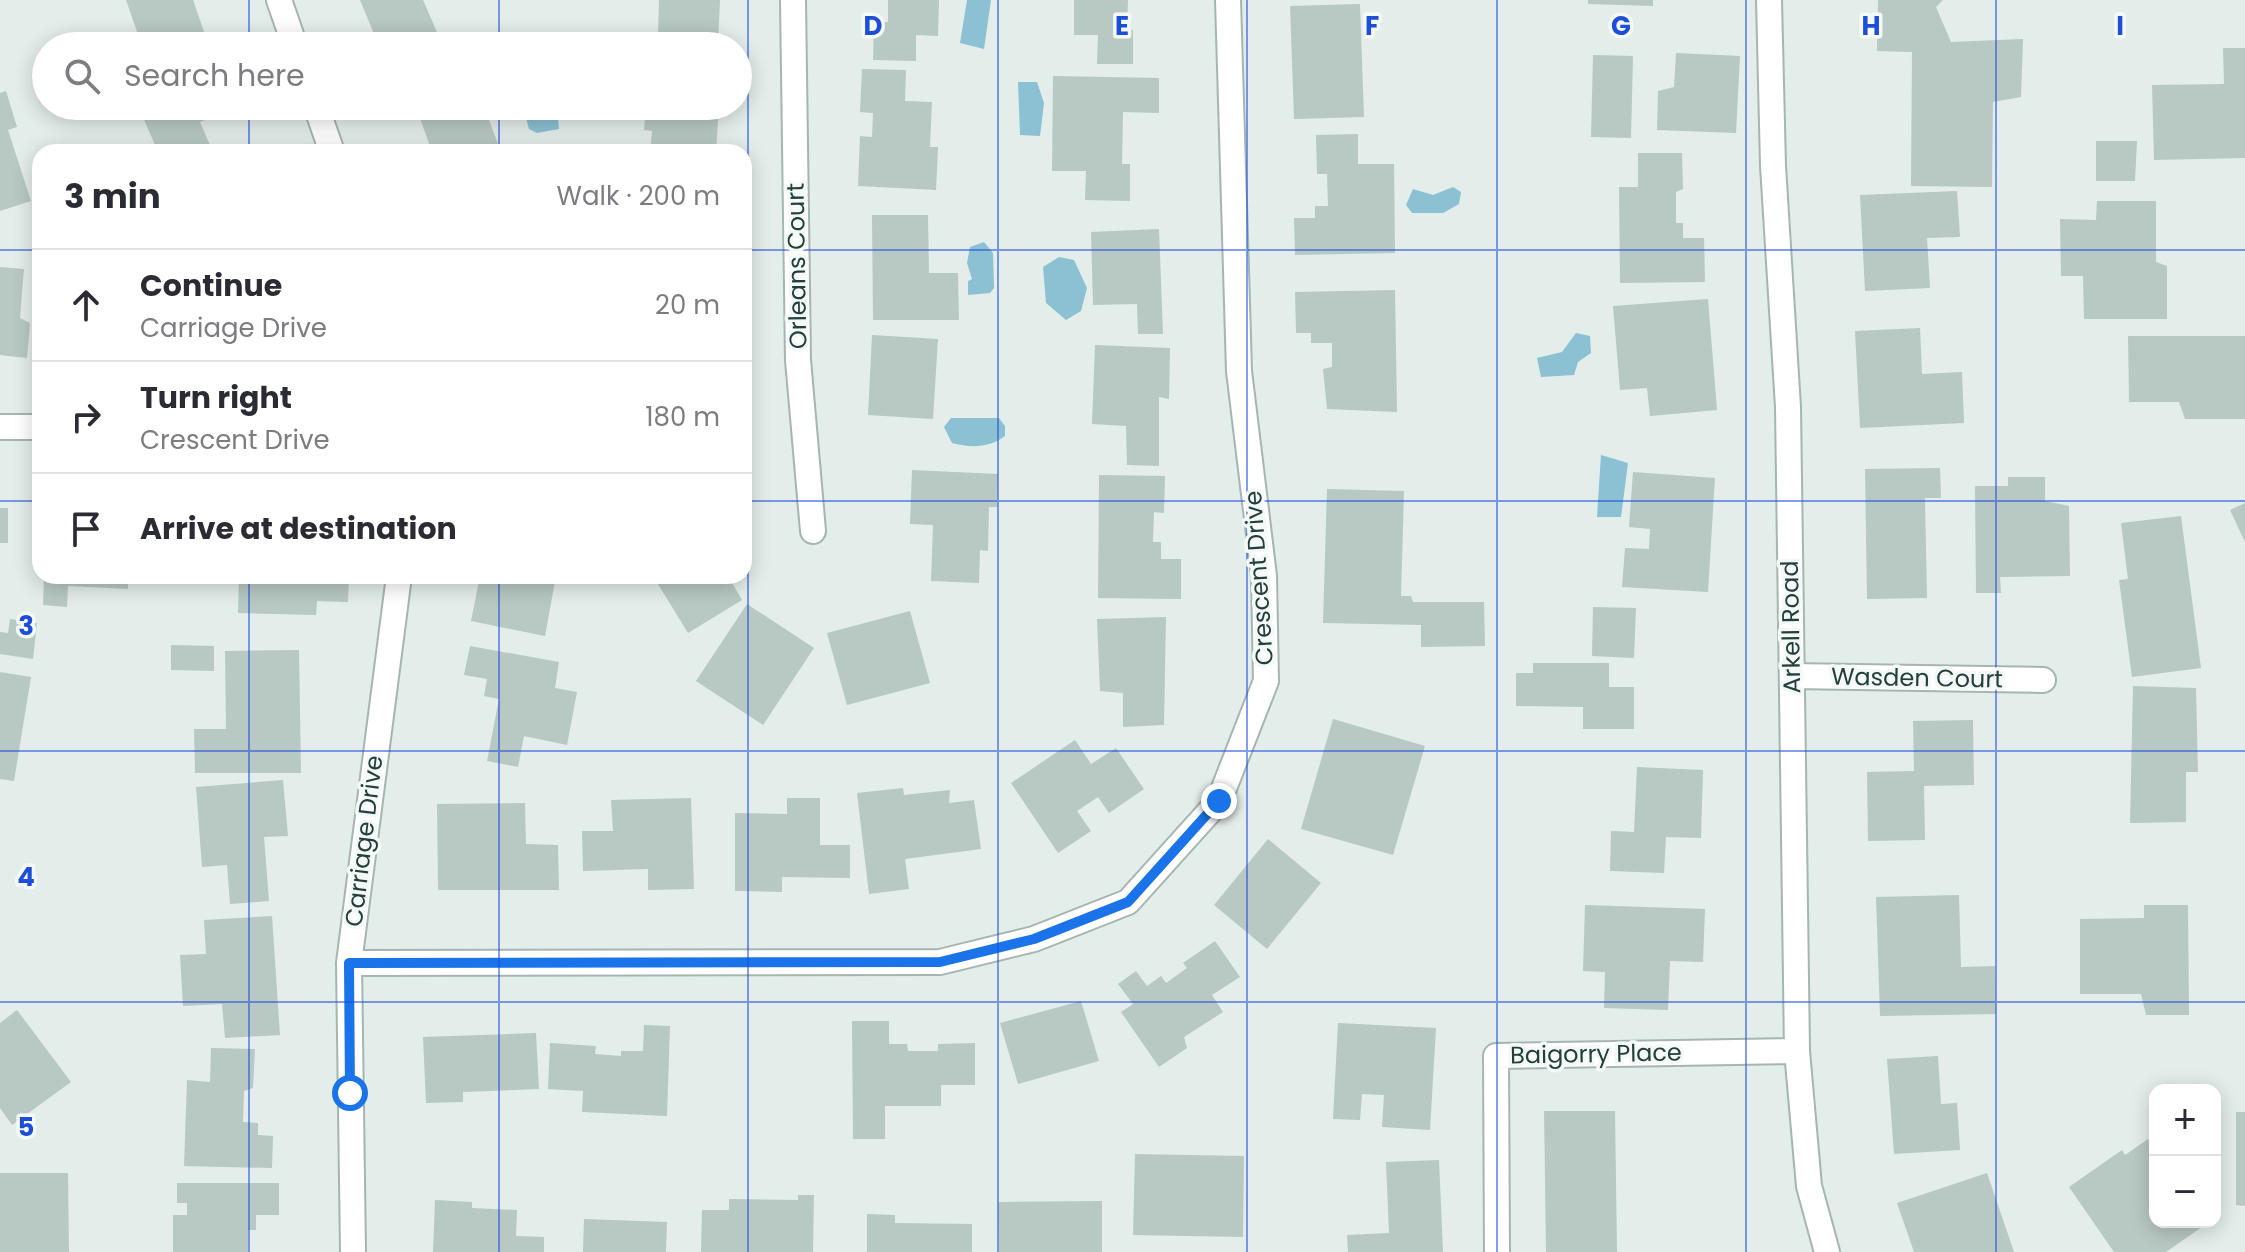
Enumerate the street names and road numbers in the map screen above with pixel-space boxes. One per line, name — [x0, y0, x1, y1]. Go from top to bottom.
street label: Orleans Court — [779, 183, 814, 349]
street label: Crescent Drive — [1236, 490, 1281, 666]
street label: Arkell Road — [1773, 560, 1808, 694]
street label: Wasden Court — [1831, 660, 2003, 695]
street label: Carriage Drive — [337, 753, 390, 929]
street label: Baigorry Place — [1510, 1036, 1682, 1071]

